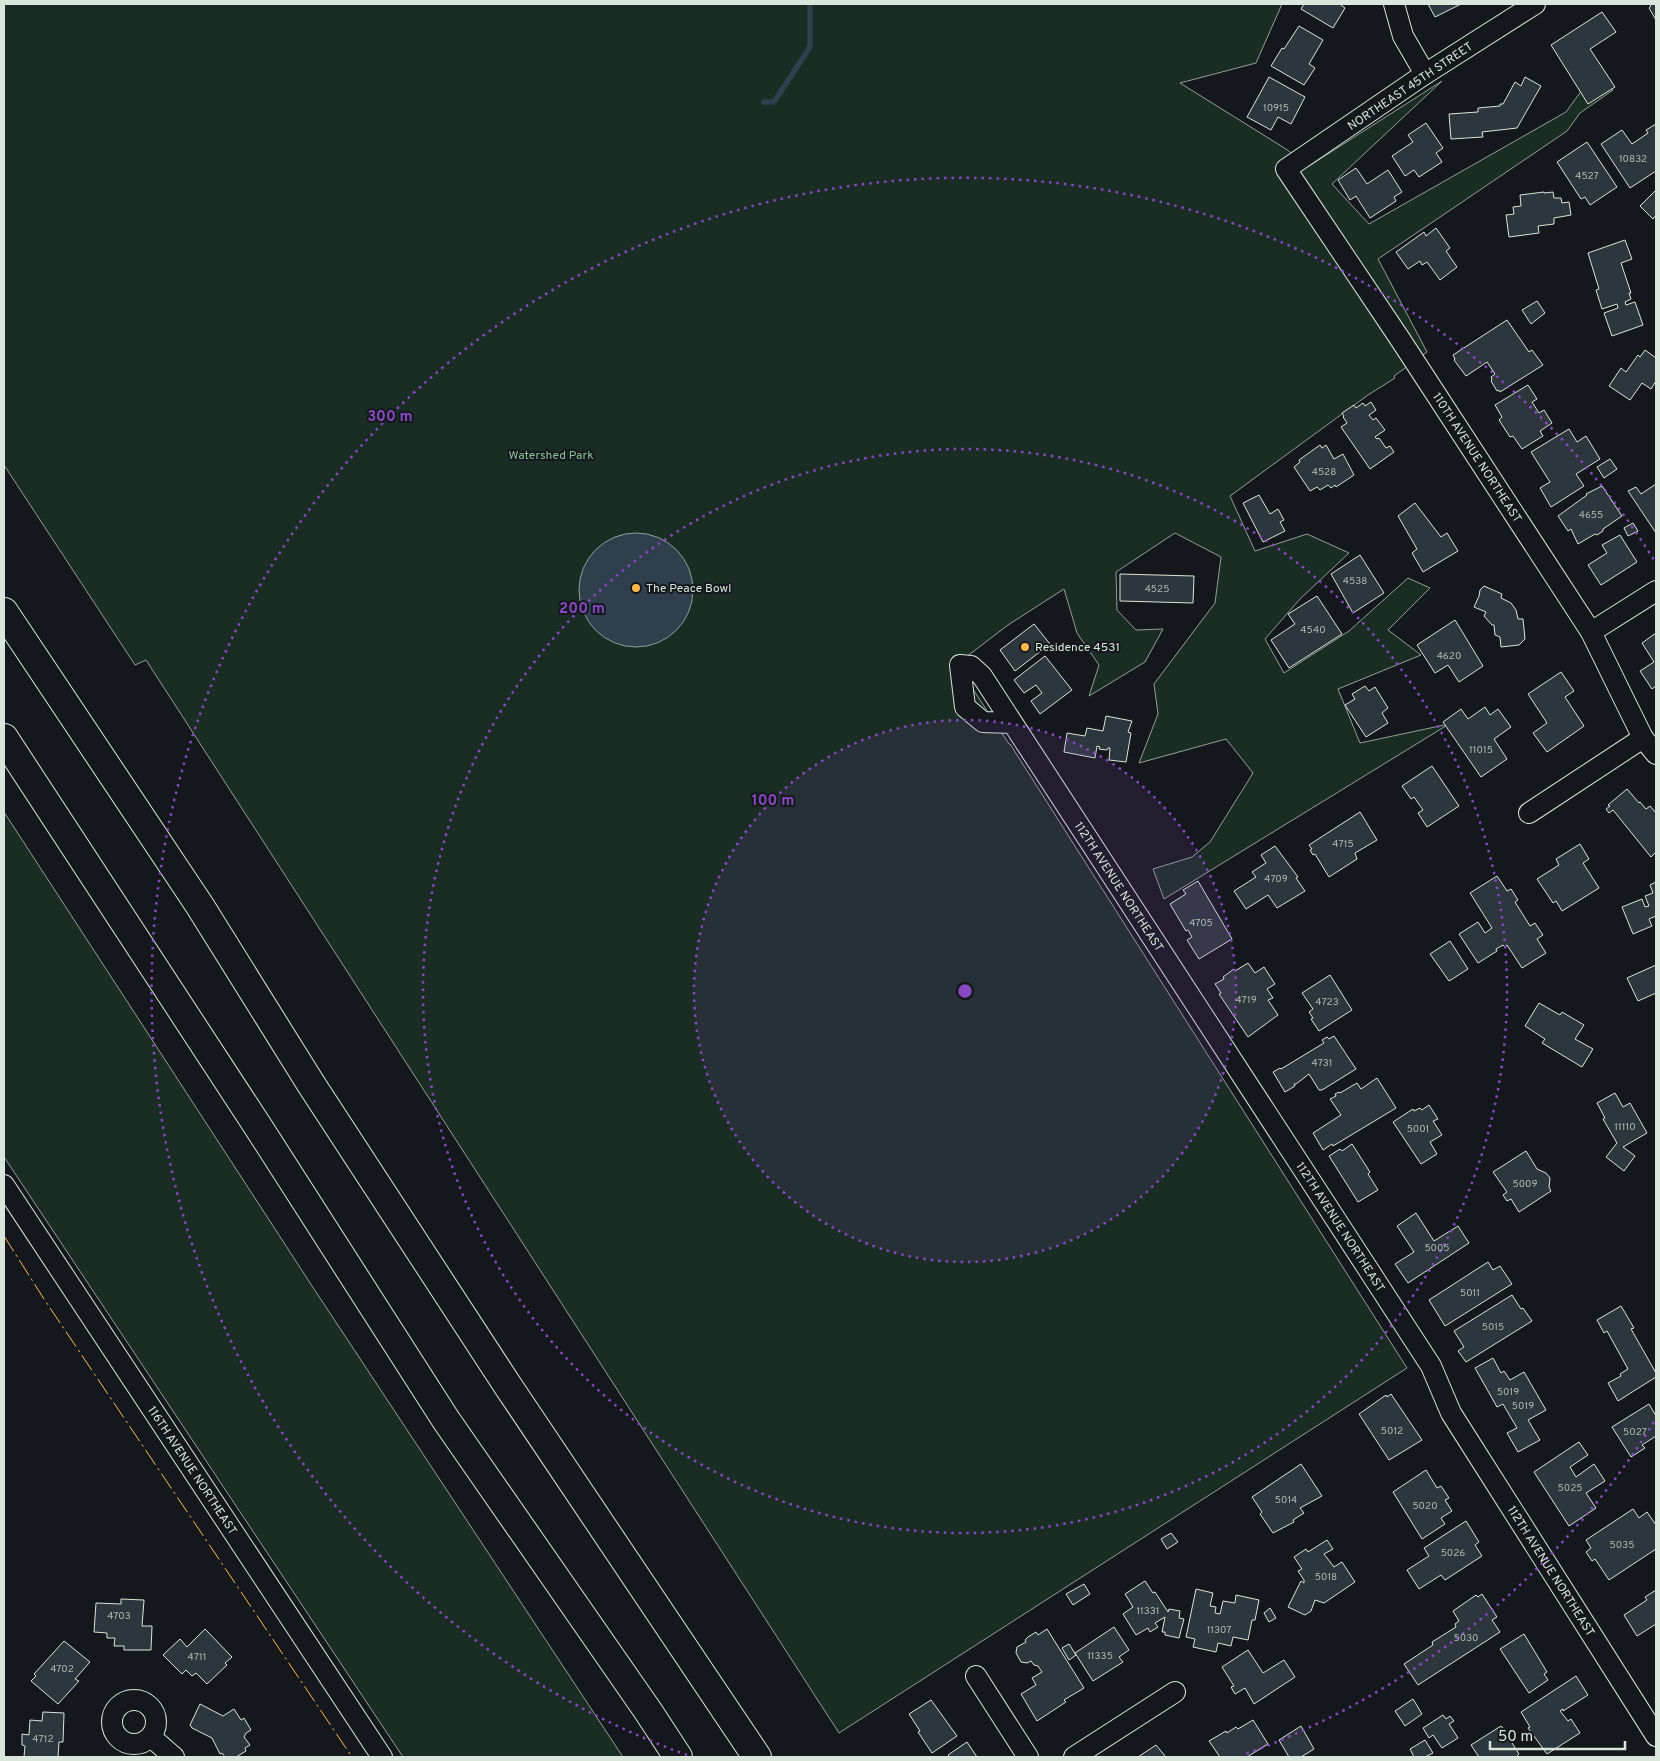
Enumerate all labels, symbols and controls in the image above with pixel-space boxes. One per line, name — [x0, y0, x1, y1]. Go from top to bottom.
street label: NORTHEAST 45TH STREET — [1345, 39, 1476, 135]
house number: 10915 — [1263, 102, 1289, 115]
house number: 10832 — [1619, 153, 1647, 166]
house number: 4527 — [1575, 170, 1599, 183]
street label: 110TH AVENUE NORTHEAST — [1428, 390, 1525, 526]
text: 300 m — [367, 408, 413, 427]
park label: Watershed Park — [508, 448, 594, 464]
house number: 4528 — [1312, 466, 1336, 479]
house number: 4655 — [1579, 509, 1603, 522]
house number: 4538 — [1343, 575, 1367, 588]
place label: The Peace Bowl — [646, 581, 731, 597]
marker: The Peace Bowl — [630, 582, 642, 594]
house number: 4525 — [1145, 583, 1169, 596]
text: 200 m — [559, 600, 605, 619]
house number: 4540 — [1300, 624, 1326, 637]
place label: Residence 4531 — [1035, 640, 1120, 656]
marker: Residence 4531 — [1019, 641, 1031, 653]
house number: 4620 — [1437, 650, 1461, 663]
house number: 11015 — [1469, 744, 1493, 757]
text: 100 m — [752, 792, 794, 811]
street label: 112TH AVENUE NORTHEAST — [1070, 819, 1166, 955]
house number: 4715 — [1332, 838, 1354, 851]
house number: 4709 — [1264, 873, 1288, 886]
house number: 4705 — [1189, 917, 1213, 930]
centre of rings — [956, 982, 974, 1000]
house number: 4719 — [1235, 994, 1257, 1007]
house number: 4723 — [1315, 996, 1339, 1009]
house number: 4731 — [1312, 1057, 1332, 1070]
house number: 11110 — [1614, 1121, 1636, 1134]
house number: 5001 — [1407, 1123, 1429, 1136]
street label: 112TH AVENUE NORTHEAST — [1292, 1159, 1388, 1295]
house number: 5009 — [1513, 1178, 1537, 1191]
house number: 5005 — [1424, 1242, 1450, 1255]
house number: 5011 — [1460, 1287, 1480, 1300]
house number: 5015 — [1482, 1321, 1504, 1334]
house number: 5019 — [1497, 1386, 1519, 1399]
house number: 5019 — [1512, 1400, 1534, 1413]
street label: 116TH AVENUE NORTHEAST — [143, 1403, 240, 1538]
house number: 5012 — [1381, 1425, 1403, 1438]
house number: 5027 — [1623, 1426, 1647, 1439]
house number: 5025 — [1558, 1482, 1582, 1495]
house number: 5014 — [1275, 1494, 1297, 1507]
house number: 5020 — [1412, 1500, 1438, 1513]
street label: 112TH AVENUE NORTHEAST — [1503, 1503, 1598, 1640]
house number: 5035 — [1610, 1539, 1634, 1552]
house number: 5026 — [1441, 1547, 1465, 1560]
house number: 5018 — [1315, 1571, 1337, 1584]
house number: 11331 — [1136, 1605, 1160, 1618]
house number: 4703 — [107, 1610, 131, 1623]
house number: 11307 — [1207, 1624, 1231, 1637]
house number: 5030 — [1454, 1632, 1478, 1645]
house number: 11335 — [1087, 1650, 1113, 1663]
house number: 4711 — [188, 1651, 206, 1664]
house number: 4702 — [50, 1663, 74, 1676]
scale bar — [1490, 1718, 1625, 1750]
text: 50 m — [1498, 1728, 1533, 1747]
house number: 4712 — [32, 1733, 54, 1746]

